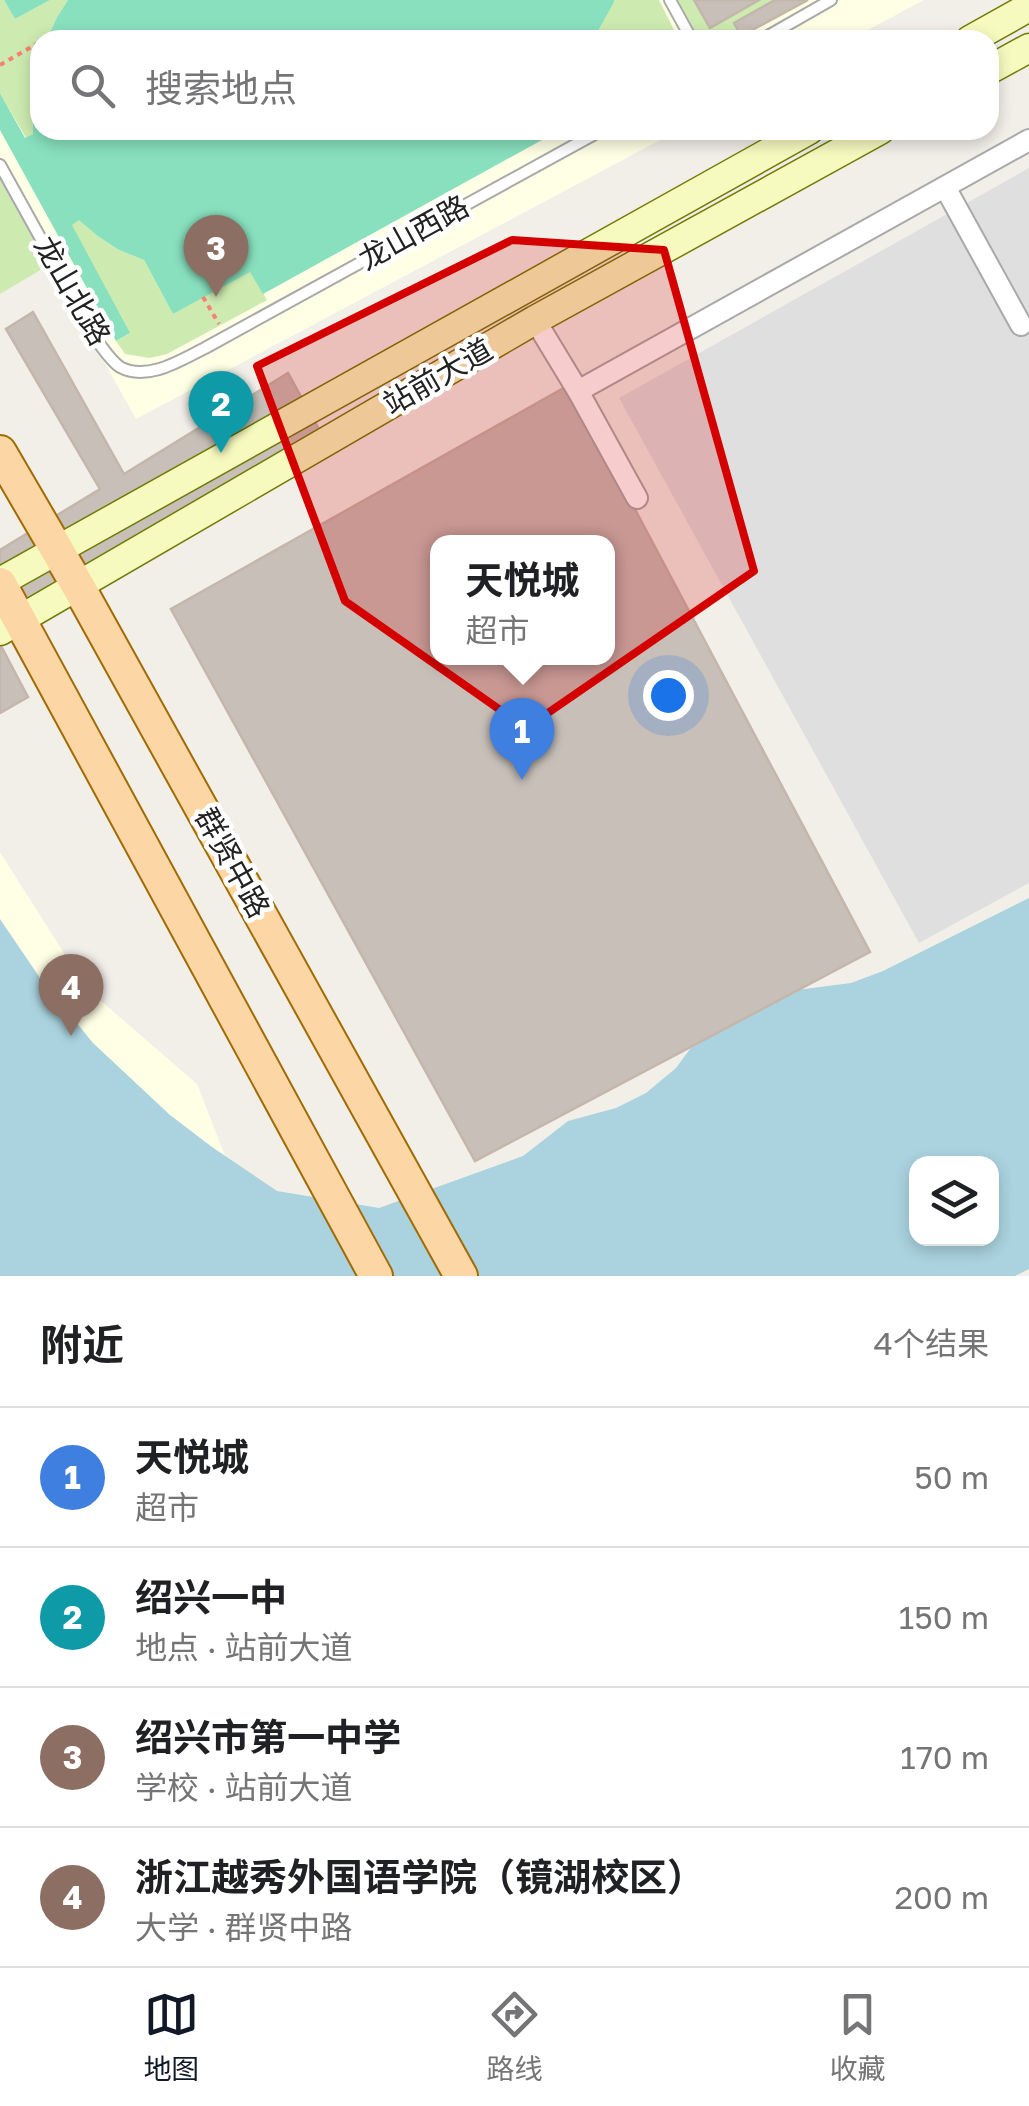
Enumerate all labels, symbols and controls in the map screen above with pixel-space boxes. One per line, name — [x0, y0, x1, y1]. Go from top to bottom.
search box — [30, 30, 999, 140]
icon: search — [65, 58, 120, 113]
text: 搜索地点 — [145, 65, 297, 110]
street label: 龙山西路 — [352, 187, 475, 277]
pin: 3 — [184, 214, 248, 297]
street label: 龙山北路 — [27, 230, 118, 351]
street label: 站前大道 — [377, 331, 498, 422]
pin: 2 — [188, 370, 254, 453]
popup — [430, 535, 615, 665]
text: 天悦城 — [465, 557, 580, 602]
text: 超市 — [465, 611, 530, 649]
your location — [643, 670, 694, 721]
pin: 1 — [490, 698, 554, 780]
street label: 群贤中路 — [188, 801, 278, 924]
pin: 4 — [38, 954, 104, 1036]
map controls — [909, 1156, 999, 1246]
button: layers — [909, 1156, 999, 1246]
text: 附近 — [40, 1319, 124, 1369]
text: 4个结果 — [873, 1324, 989, 1362]
text: 天悦城 — [135, 1434, 249, 1479]
text: 1 — [64, 1458, 81, 1496]
text: 50 m — [914, 1458, 989, 1496]
text: 超市 — [135, 1488, 199, 1526]
text: 绍兴一中 — [135, 1574, 287, 1619]
text: 2 — [63, 1598, 82, 1636]
text: 150 m — [899, 1598, 989, 1636]
text: 地点 · 站前大道 — [135, 1628, 353, 1666]
text: 绍兴市第一中学 — [135, 1714, 401, 1759]
text: 3 — [63, 1738, 82, 1776]
text: 170 m — [900, 1738, 989, 1776]
text: 学校 · 站前大道 — [135, 1768, 353, 1806]
text: 浙江越秀外国语学院（镜湖校区） — [135, 1854, 705, 1899]
text: 4 — [62, 1878, 83, 1916]
text: 200 m — [894, 1878, 989, 1916]
text: 大学 · 群贤中路 — [135, 1908, 353, 1946]
tab: 地图 — [143, 1987, 200, 2087]
tab: 路线 — [486, 1987, 543, 2087]
tab: 收藏 — [829, 1987, 886, 2087]

